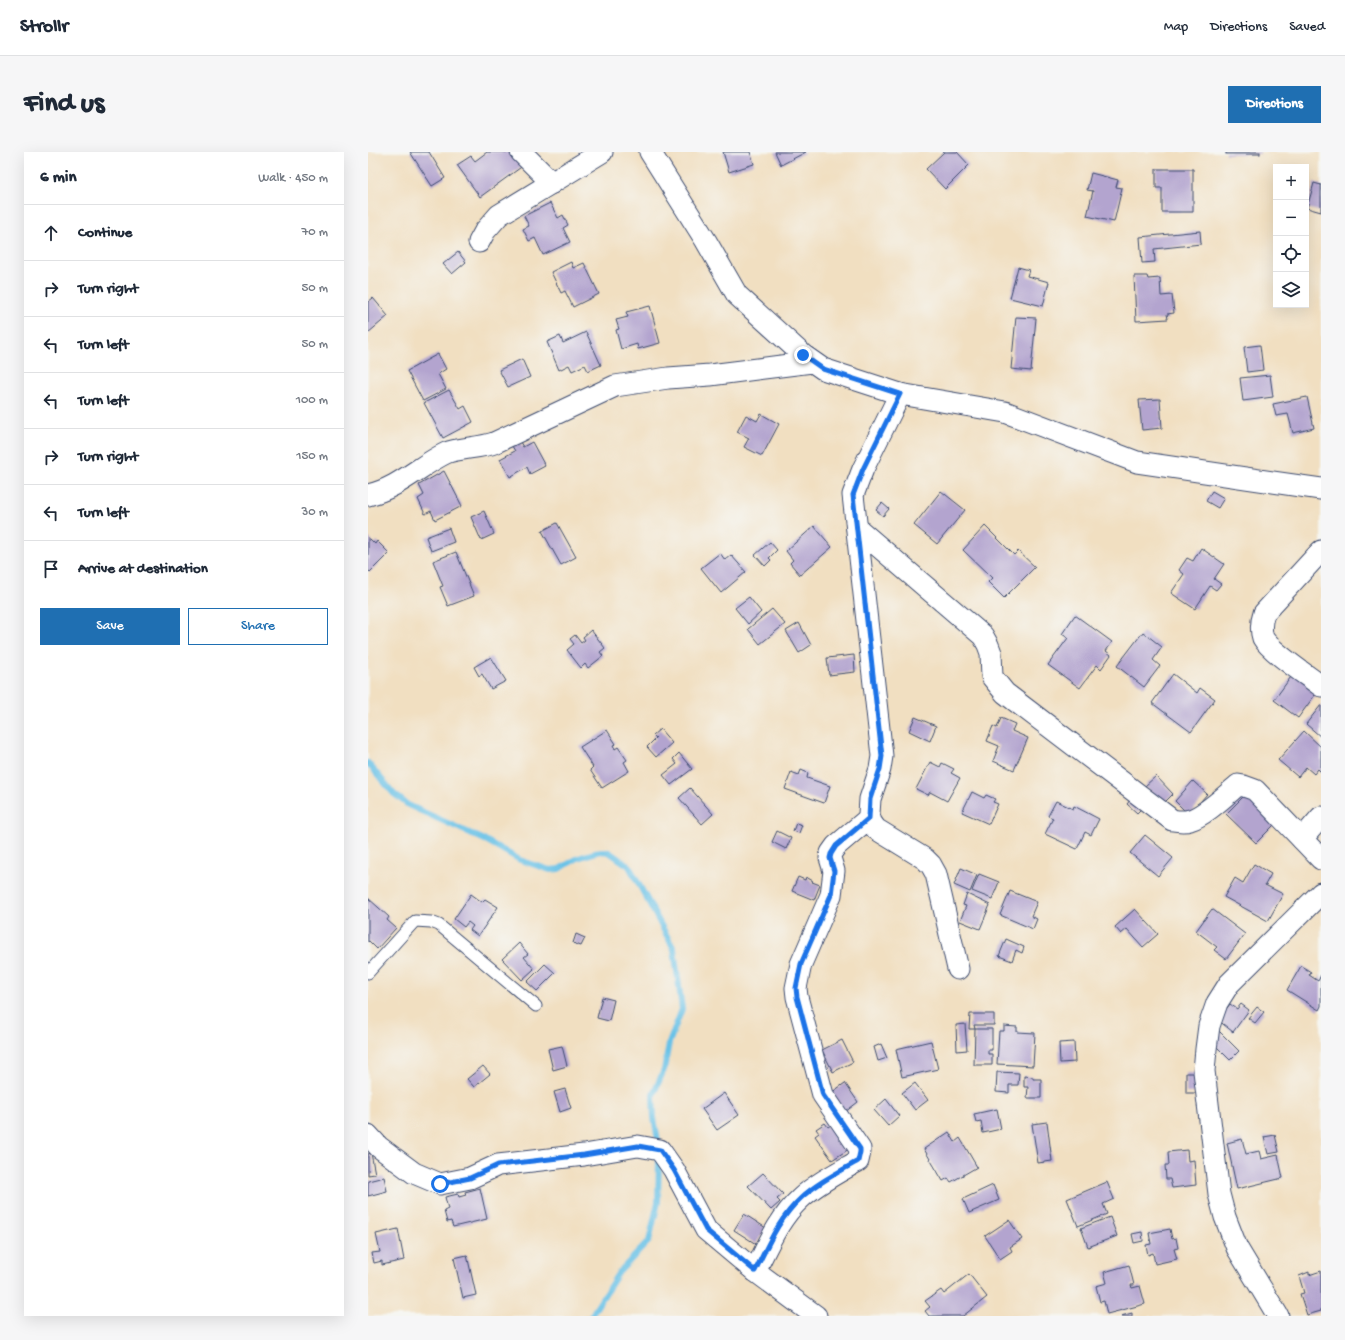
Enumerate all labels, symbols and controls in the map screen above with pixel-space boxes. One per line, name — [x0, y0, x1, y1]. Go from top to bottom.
text: Strollr — [20, 16, 68, 39]
text: Map — [1164, 19, 1188, 36]
text: Directions — [1210, 19, 1267, 36]
text: Saved — [1289, 19, 1325, 36]
button: Directions — [1228, 86, 1321, 123]
text: Find us — [24, 88, 104, 121]
map controls — [1273, 164, 1309, 308]
button: + — [1273, 164, 1309, 200]
text: 6 min — [40, 168, 76, 188]
text: Walk · 450 m — [258, 171, 328, 186]
button: − — [1273, 200, 1309, 236]
icon: ahead — [40, 222, 62, 244]
text: Continue — [78, 224, 132, 242]
text: 70 m — [302, 225, 328, 240]
button: locate — [1273, 236, 1309, 272]
button: layers — [1273, 272, 1309, 308]
icon: right — [40, 278, 62, 300]
text: Turn right — [78, 280, 138, 298]
text: 50 m — [301, 281, 328, 296]
icon: left — [40, 334, 62, 356]
text: Turn left — [78, 336, 129, 354]
text: 50 m — [301, 337, 328, 352]
route end — [794, 346, 812, 364]
icon: left — [40, 390, 62, 412]
text: Turn left — [78, 392, 129, 410]
text: 100 m — [296, 393, 328, 408]
icon: right — [40, 446, 62, 468]
text: Turn right — [78, 448, 138, 466]
text: 150 m — [296, 449, 328, 464]
icon: left — [40, 502, 62, 524]
text: Turn left — [78, 504, 129, 522]
text: 30 m — [302, 505, 328, 520]
icon: arrive — [40, 558, 62, 580]
text: Arrive at destination — [78, 560, 208, 578]
button: Save — [40, 608, 180, 645]
button: Share — [188, 608, 328, 645]
route start — [431, 1175, 449, 1193]

